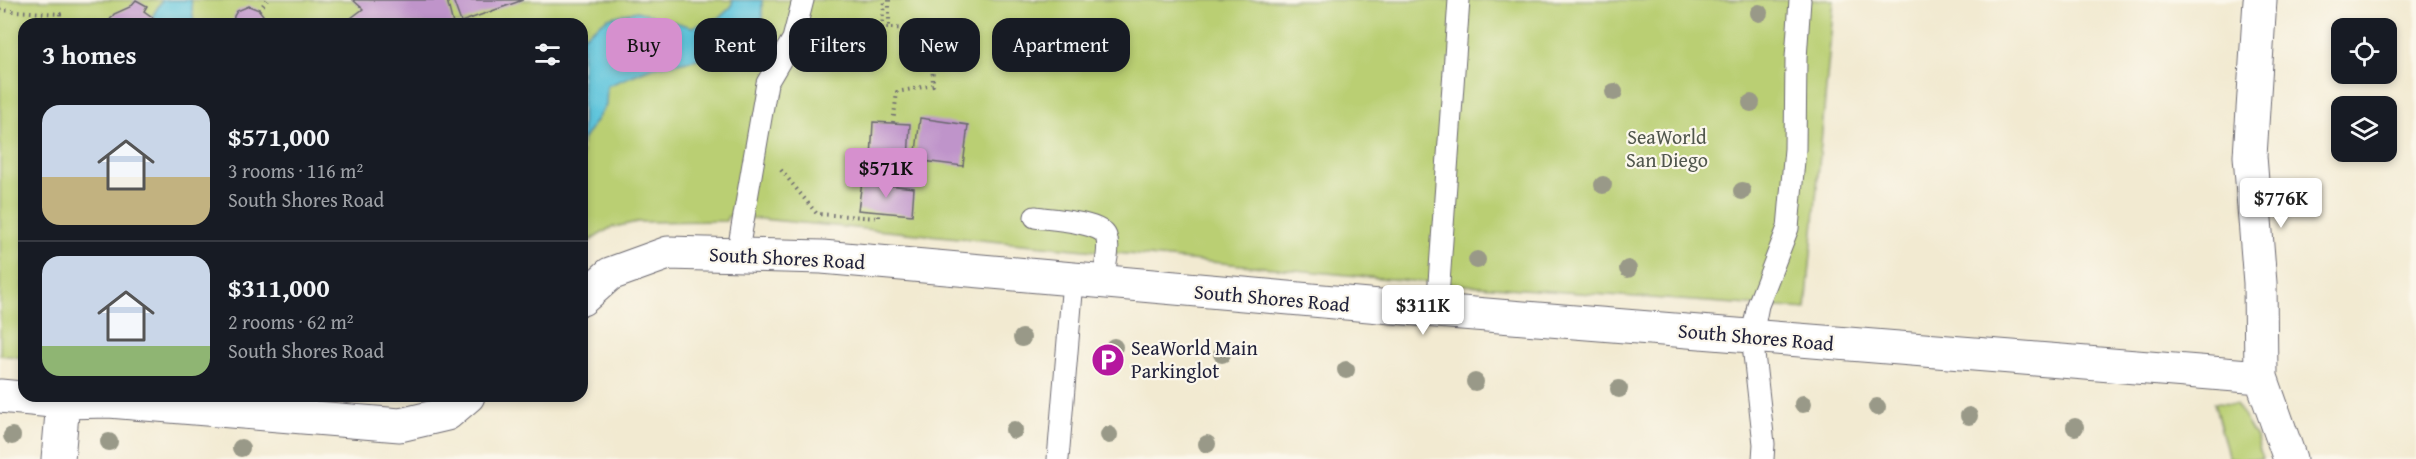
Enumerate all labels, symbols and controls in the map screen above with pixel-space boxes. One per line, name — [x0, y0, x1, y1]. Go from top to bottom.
chip: Buy — [606, 18, 682, 72]
chip: Rent — [694, 18, 777, 72]
chip: Filters — [789, 18, 887, 72]
chip: New — [899, 18, 980, 72]
chip: Apartment — [992, 18, 1130, 72]
map controls — [2331, 18, 2397, 162]
button: locate — [2331, 18, 2397, 84]
text: 3 homes — [42, 35, 137, 74]
icon: filters — [531, 38, 564, 71]
button: layers — [2331, 96, 2397, 162]
text: $571,000 — [228, 117, 330, 156]
park label: SeaWorld San Diego — [1626, 122, 1708, 174]
icon: home — [90, 129, 162, 201]
pin: $571K — [844, 148, 928, 199]
text: $571K — [859, 153, 913, 182]
text: 3 rooms · 116 m² — [228, 156, 363, 185]
pin: $776K — [2239, 178, 2323, 229]
text: $776K — [2254, 183, 2308, 212]
text: South Shores Road — [228, 185, 384, 214]
street label: South Shores Road — [708, 239, 866, 276]
text: $311,000 — [228, 268, 330, 307]
street label: South Shores Road — [1193, 276, 1351, 319]
icon: home — [90, 280, 162, 352]
pin: $311K — [1381, 285, 1465, 336]
text: $311K — [1396, 290, 1450, 319]
text: 2 rooms · 62 m² — [228, 307, 354, 336]
street label: South Shores Road — [1677, 315, 1835, 358]
place label: SeaWorld Main Parkinglot — [1131, 333, 1258, 385]
text: South Shores Road — [228, 336, 384, 365]
parking icon: SeaWorld Main Parkinglot — [1090, 342, 1126, 378]

